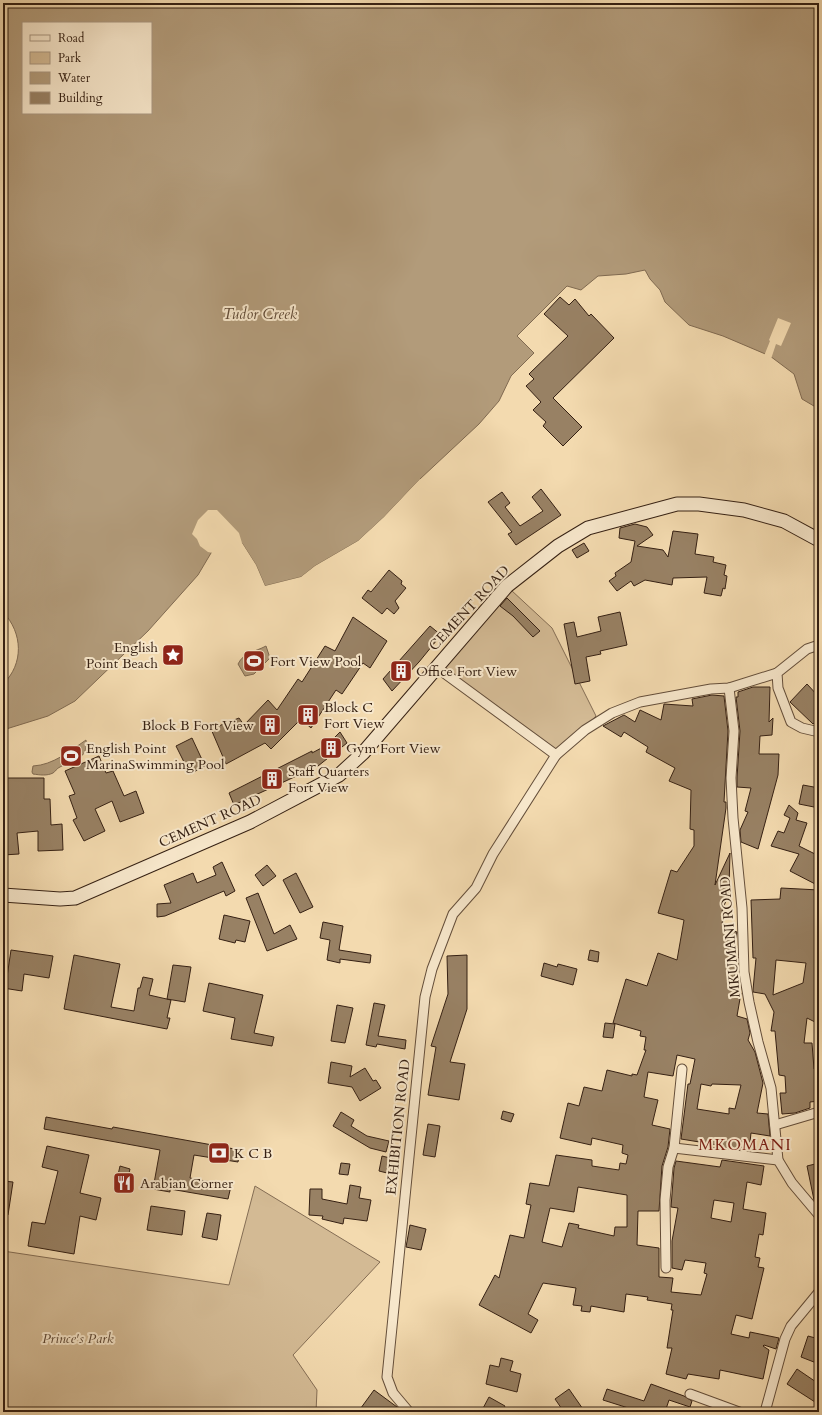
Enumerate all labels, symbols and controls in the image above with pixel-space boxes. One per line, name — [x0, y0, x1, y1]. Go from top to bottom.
legend — [22, 22, 152, 114]
text: Road — [58, 30, 85, 46]
text: Park — [58, 50, 82, 66]
text: Water — [57, 70, 91, 86]
text: Building — [58, 90, 103, 106]
water label: Tudor Creek — [223, 304, 298, 324]
street label: CEMENT ROAD — [424, 561, 514, 655]
place label: English Point Beach — [86, 638, 158, 673]
place icon: English Point Beach — [160, 642, 186, 668]
sports icon: Fort View Pool — [241, 648, 267, 674]
place label: Fort View Pool — [270, 652, 362, 671]
building icon: Office Fort View — [388, 658, 414, 684]
place label: Office Fort View — [416, 662, 518, 681]
place label: Block C Fort View — [324, 698, 385, 733]
building icon: Block C Fort View — [295, 702, 321, 728]
building icon: Block B Fort View — [257, 712, 283, 738]
place label: Block B Fort View — [142, 716, 255, 735]
building icon: Gym Fort View — [318, 735, 344, 761]
place label: English Point MarinaSwimming Pool — [86, 739, 225, 774]
place label: Gym Fort View — [346, 739, 441, 758]
sports icon: English Point MarinaSwimming Pool — [58, 743, 84, 769]
place label: Staff Quarters Fort View — [288, 762, 369, 797]
building icon: Staff Quarters Fort View — [259, 766, 285, 792]
street label: CEMENT ROAD — [156, 790, 264, 852]
street label: MKUMANI ROAD — [715, 876, 745, 998]
street label: EXHIBITION ROAD — [381, 1058, 415, 1196]
district label: MKOMANI — [698, 1134, 792, 1156]
bank icon: K C B — [206, 1140, 232, 1166]
place label: K C B — [234, 1144, 272, 1163]
restaurant icon: Arabian Corner — [111, 1170, 137, 1196]
place label: Arabian Corner — [140, 1174, 234, 1193]
park label: Prince's Park — [42, 1329, 114, 1348]

